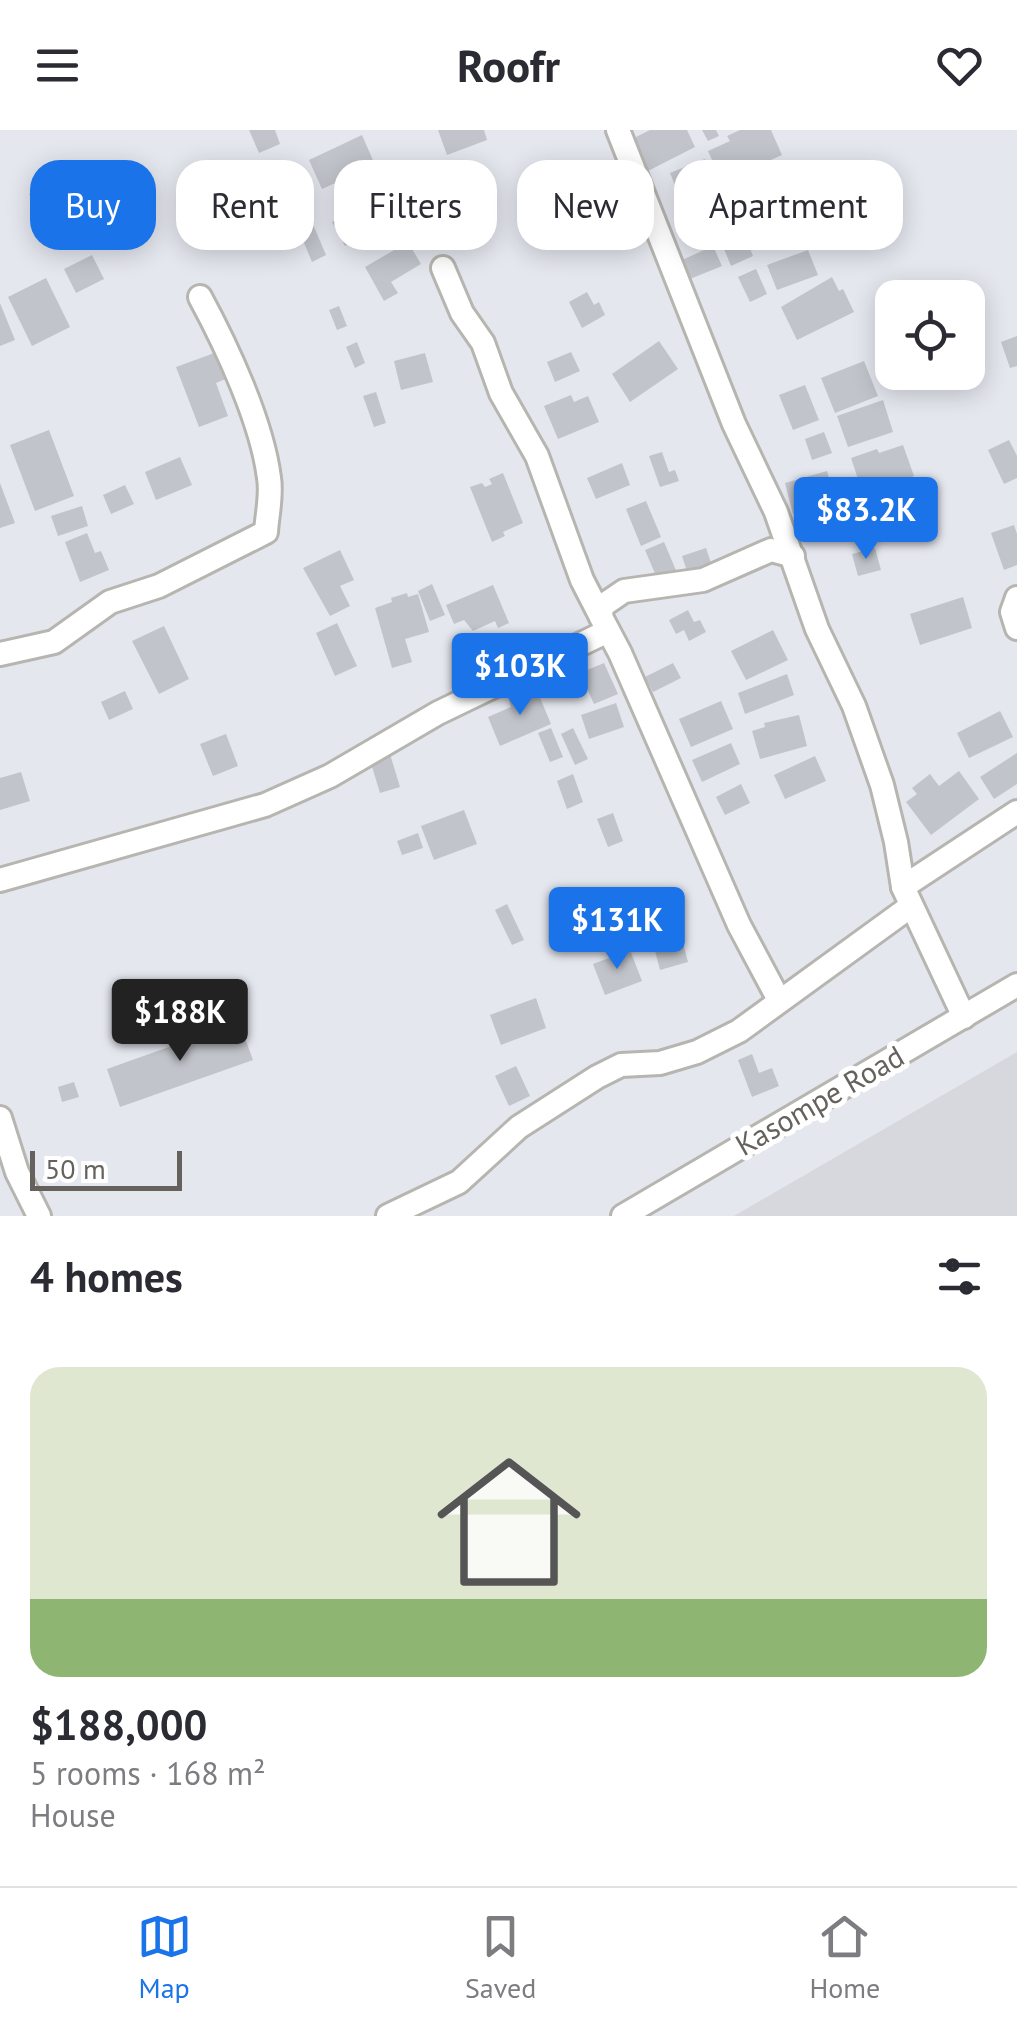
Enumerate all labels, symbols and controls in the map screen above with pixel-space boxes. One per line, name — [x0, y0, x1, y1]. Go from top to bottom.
text: Roofr — [457, 36, 560, 94]
icon: menu — [30, 38, 85, 93]
icon: heart — [932, 38, 987, 93]
chip: Buy — [30, 160, 156, 250]
chip: Rent — [176, 160, 314, 250]
chip: Filters — [334, 160, 497, 250]
chip: New — [517, 160, 654, 250]
chip: Apartment — [674, 160, 903, 250]
map controls — [875, 280, 985, 390]
button: locate — [875, 280, 985, 390]
pin: $83.2K — [785, 477, 947, 562]
text: $83.2K — [816, 488, 916, 530]
pin: $103K — [450, 633, 590, 718]
text: $103K — [474, 644, 566, 686]
pin: $131K — [547, 887, 687, 972]
text: $131K — [571, 898, 663, 940]
pin: $188K — [110, 979, 250, 1064]
text: $188K — [134, 990, 226, 1032]
street label: Kasompe Road — [728, 1036, 911, 1164]
scale bar — [30, 1146, 182, 1190]
text: 50 m — [45, 1150, 106, 1187]
text: 4 homes — [30, 1249, 183, 1304]
icon: filters — [932, 1249, 987, 1304]
icon: home — [419, 1432, 599, 1612]
text: $188,000 — [30, 1697, 207, 1752]
text: 5 rooms · 168 m² — [30, 1752, 266, 1794]
text: House — [30, 1794, 116, 1836]
tab: Map — [137, 1909, 192, 2006]
tab: Saved — [465, 1909, 536, 2006]
tab: Home — [810, 1909, 880, 2006]

